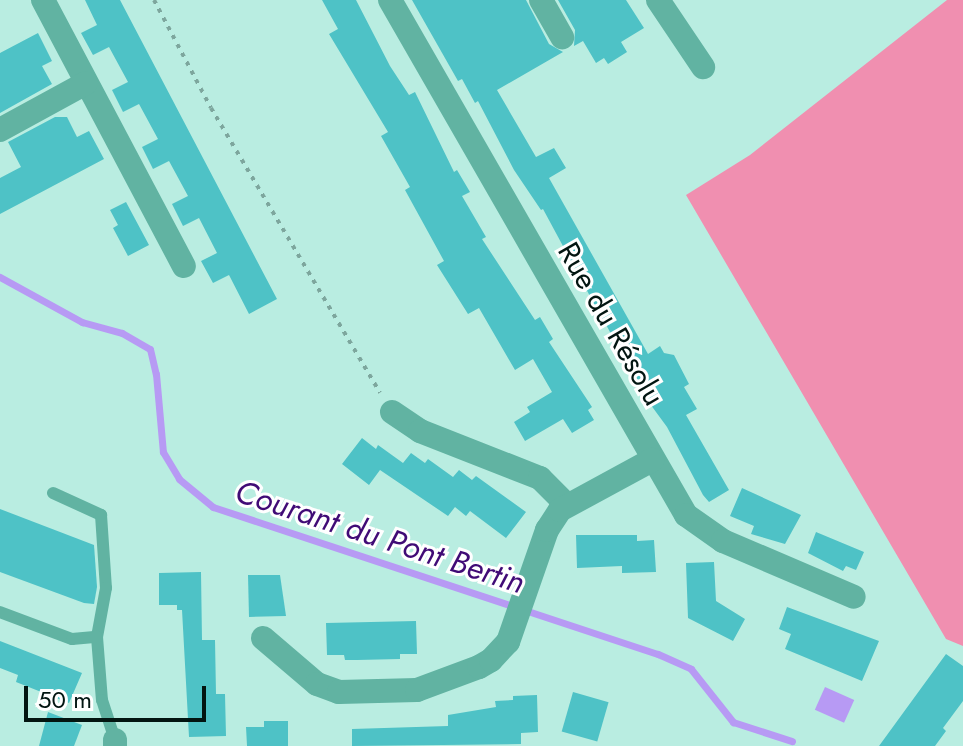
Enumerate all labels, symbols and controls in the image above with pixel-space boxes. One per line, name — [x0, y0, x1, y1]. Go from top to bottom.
street label: Rue du Résolu — [550, 236, 672, 412]
water label: Courant du Pont Bertin — [230, 472, 530, 602]
scale bar — [28, 670, 210, 720]
text: 50 m — [38, 682, 92, 717]

